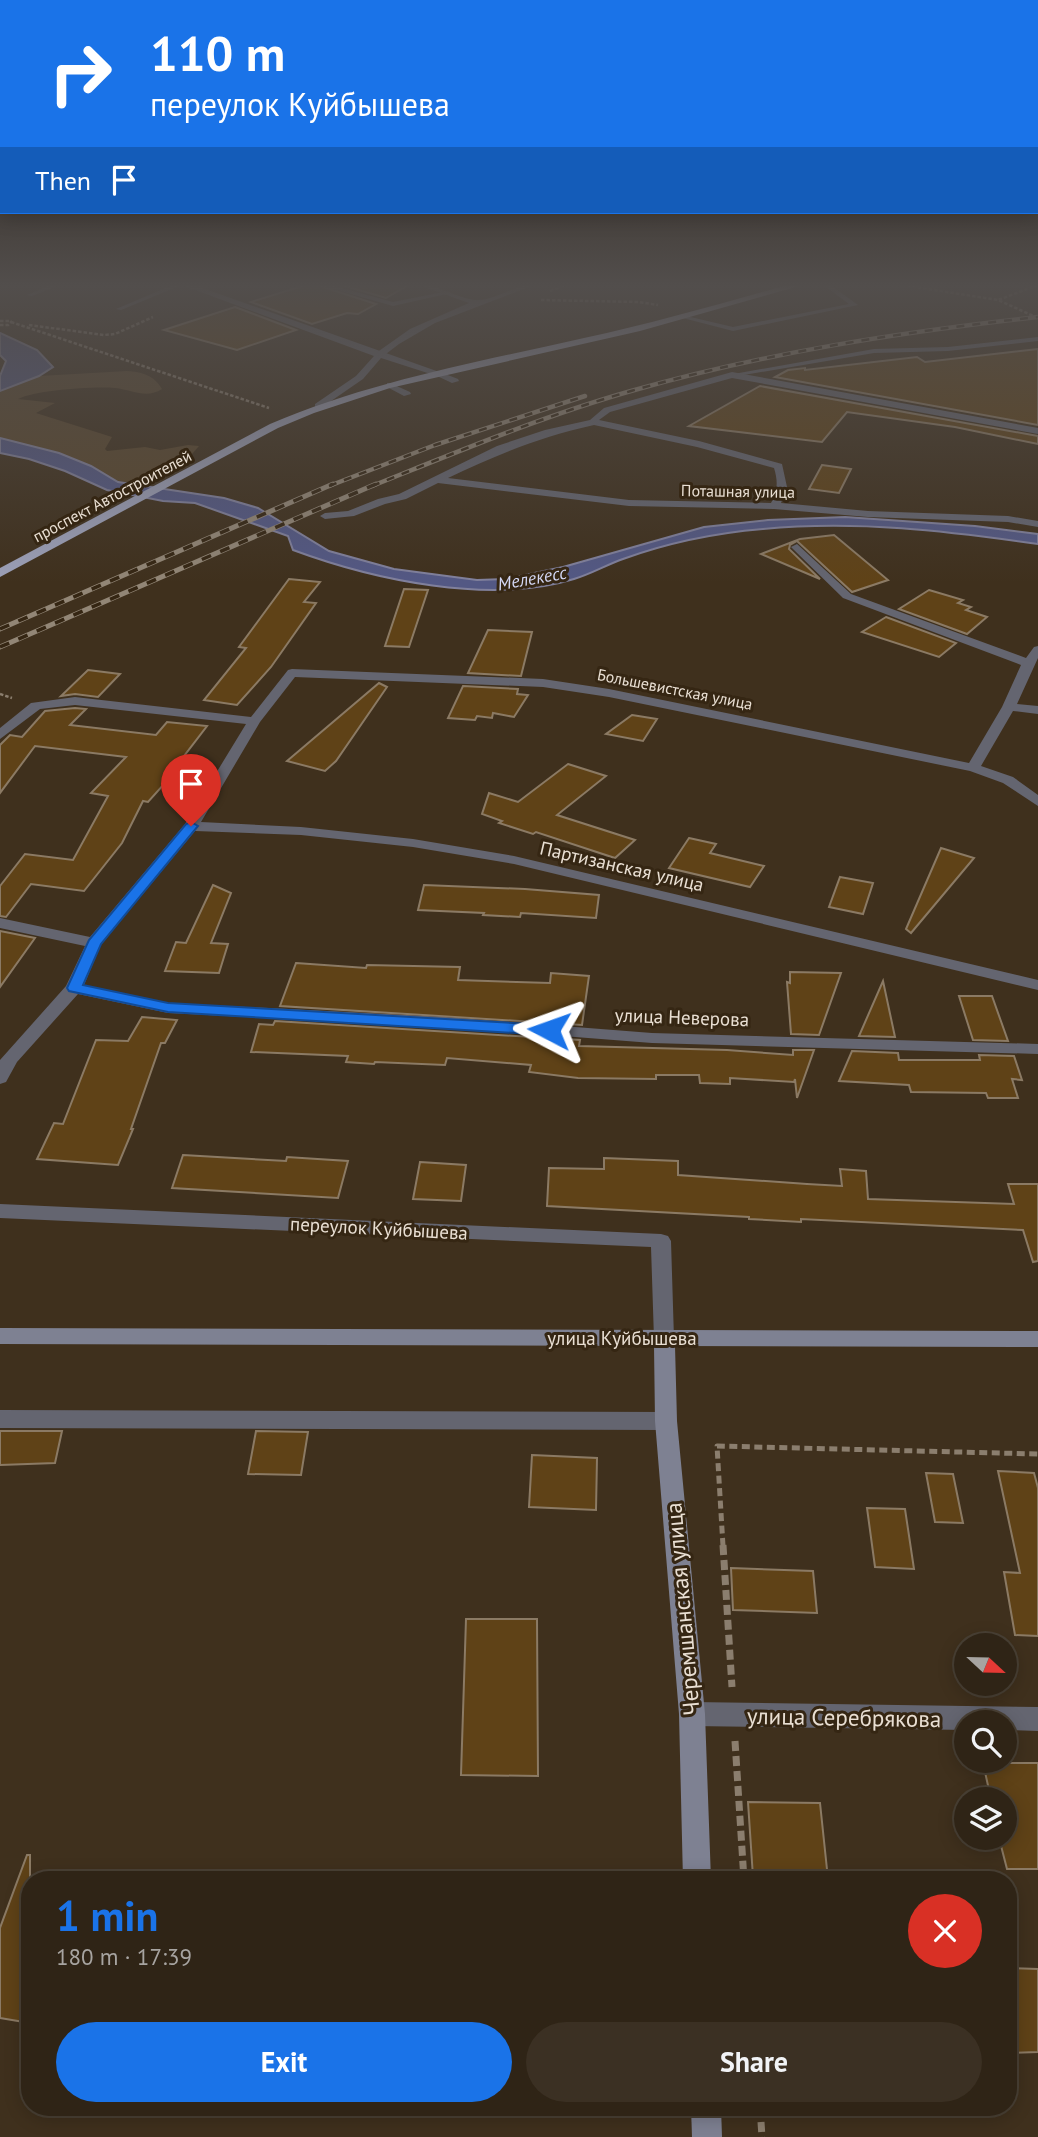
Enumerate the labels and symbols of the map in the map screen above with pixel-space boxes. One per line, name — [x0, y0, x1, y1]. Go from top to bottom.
street label: проспект Автостроителей — [29, 446, 195, 546]
street label: Поташная улица — [681, 480, 795, 502]
water label: Мелекесс — [496, 561, 569, 595]
street label: Большевистская улица — [596, 664, 754, 714]
pin — [161, 754, 221, 826]
street label: Партизанская улица — [538, 835, 706, 897]
position arrow — [512, 993, 586, 1067]
street label: улица Неверова — [614, 1003, 750, 1031]
street label: переулок Куйбышева — [289, 1211, 469, 1245]
street label: улица Куйбышева — [547, 1326, 697, 1350]
street label: Черемшанская улица — [658, 1501, 706, 1717]
north arrow — [954, 1633, 1017, 1696]
street label: улица Серебрякова — [747, 1701, 941, 1733]

